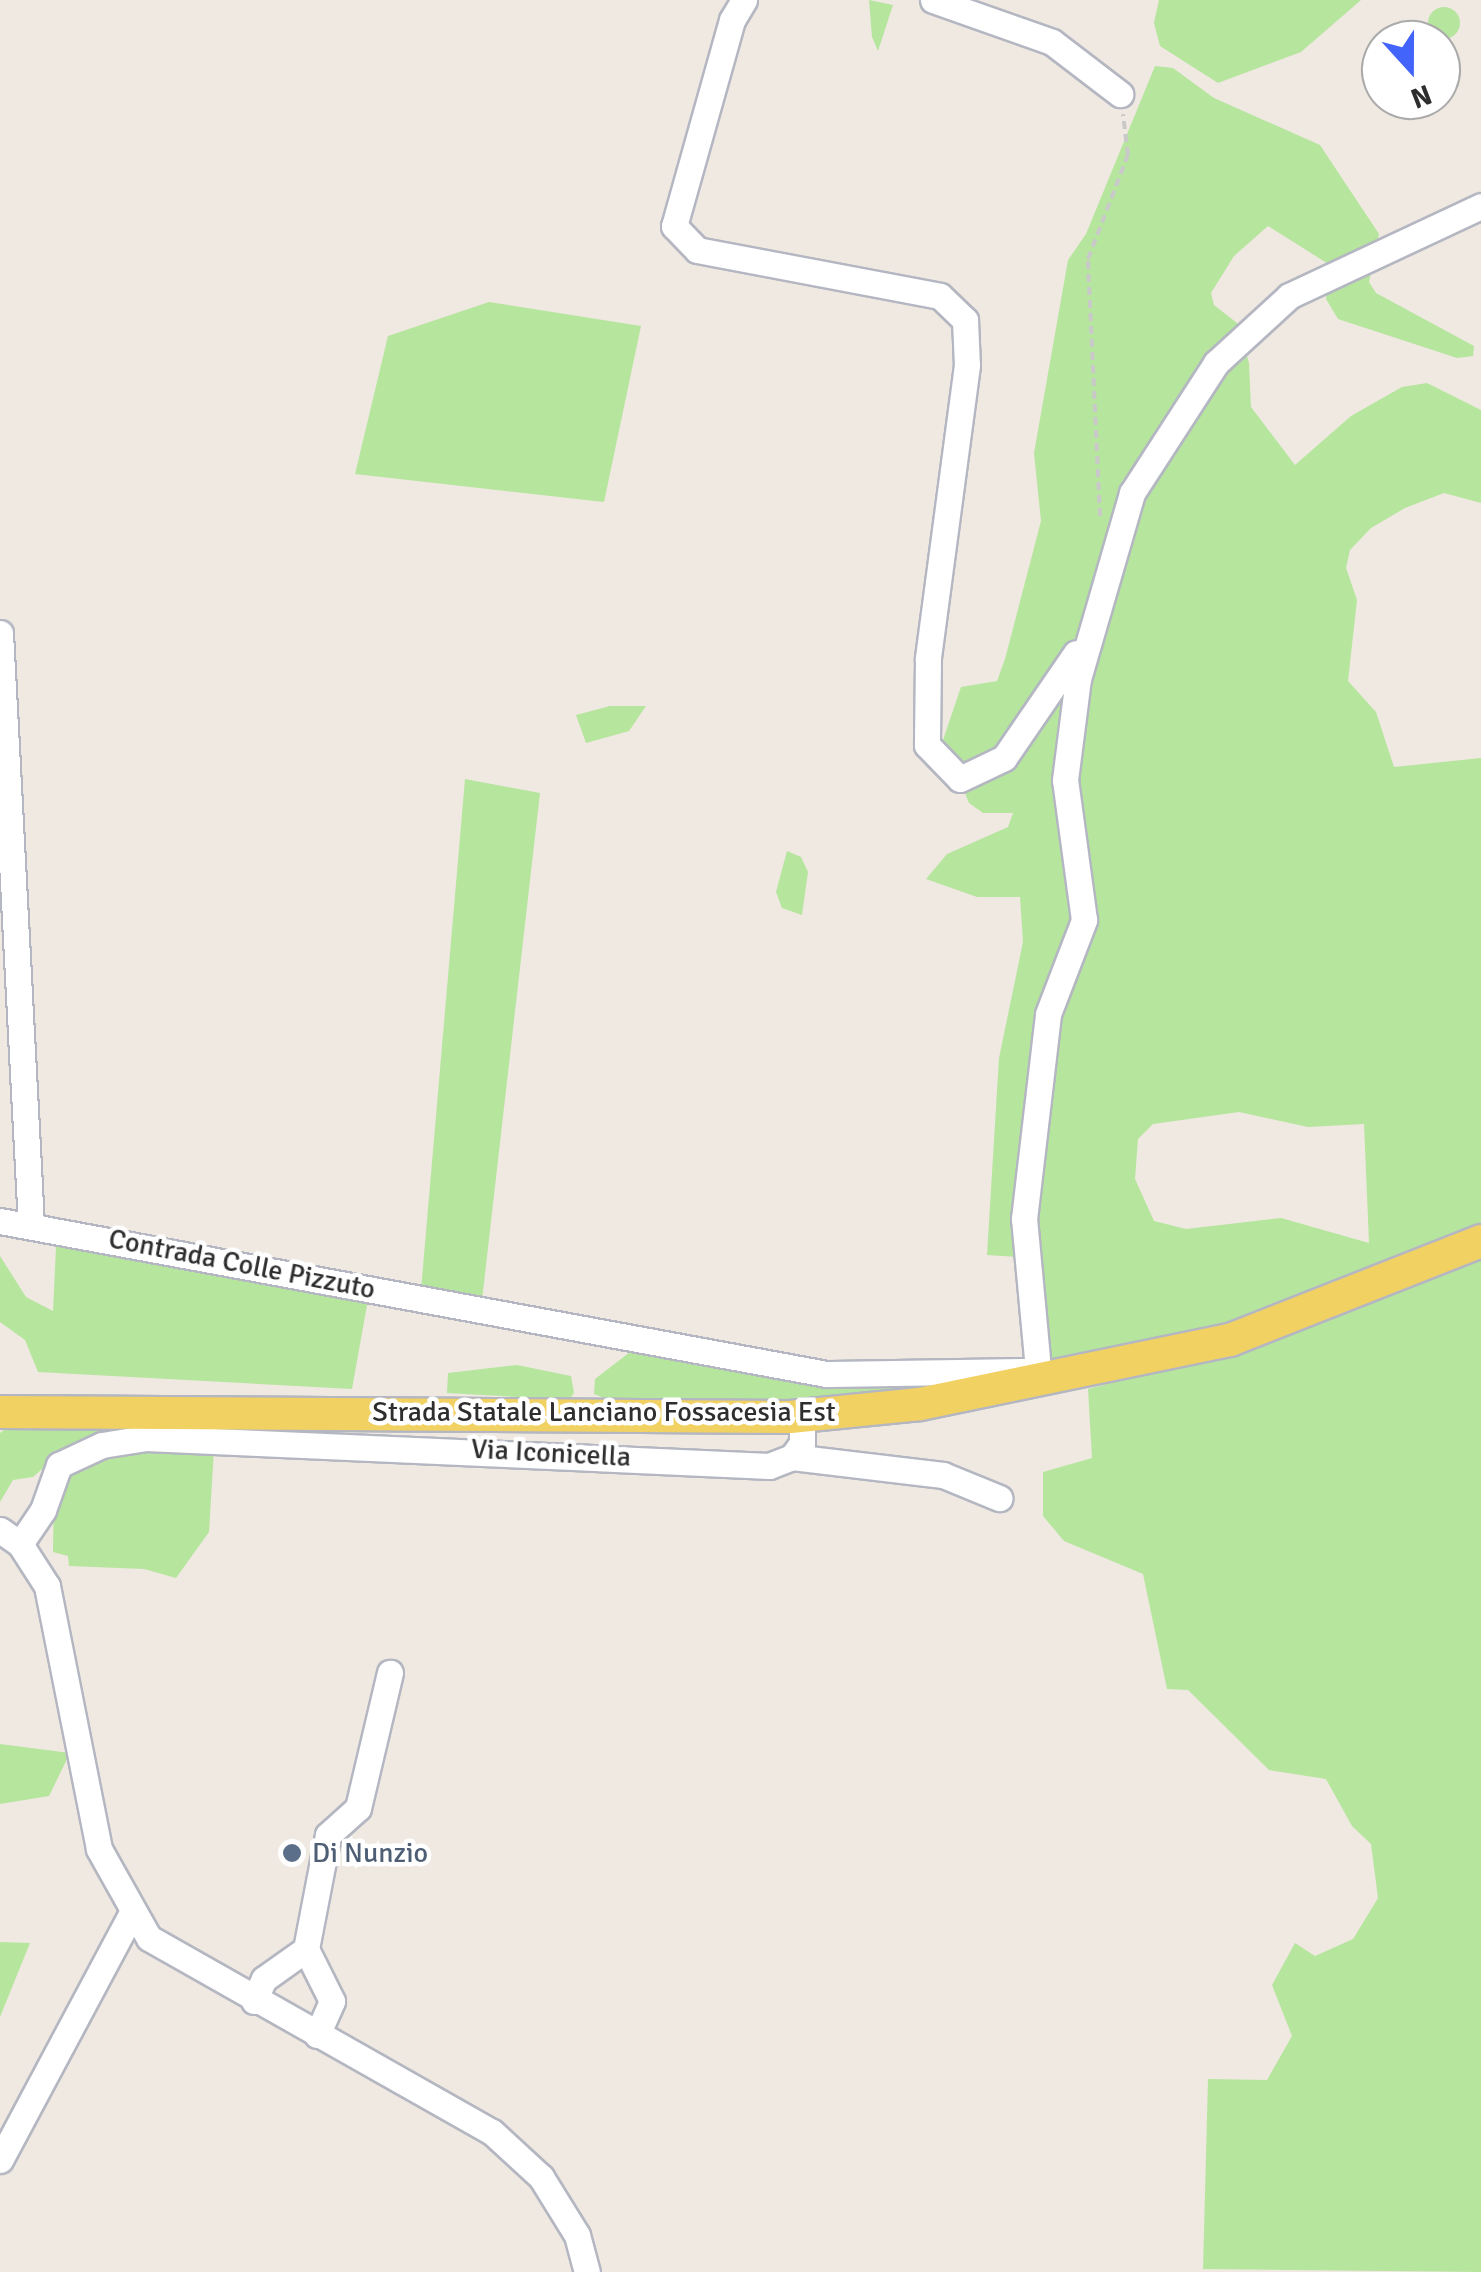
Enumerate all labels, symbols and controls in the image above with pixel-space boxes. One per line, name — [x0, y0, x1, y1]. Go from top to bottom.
north arrow — [1361, 20, 1461, 120]
text: N — [1406, 77, 1436, 115]
street label: Contrada Colle Pizzuto — [106, 1222, 378, 1306]
street label: Strada Statale Lanciano Fossacesia Est — [372, 1395, 836, 1429]
street label: Via Iconicella — [470, 1432, 632, 1474]
place label: Di Nunzio — [312, 1836, 428, 1870]
marker: Di Nunzio — [281, 1842, 303, 1864]

